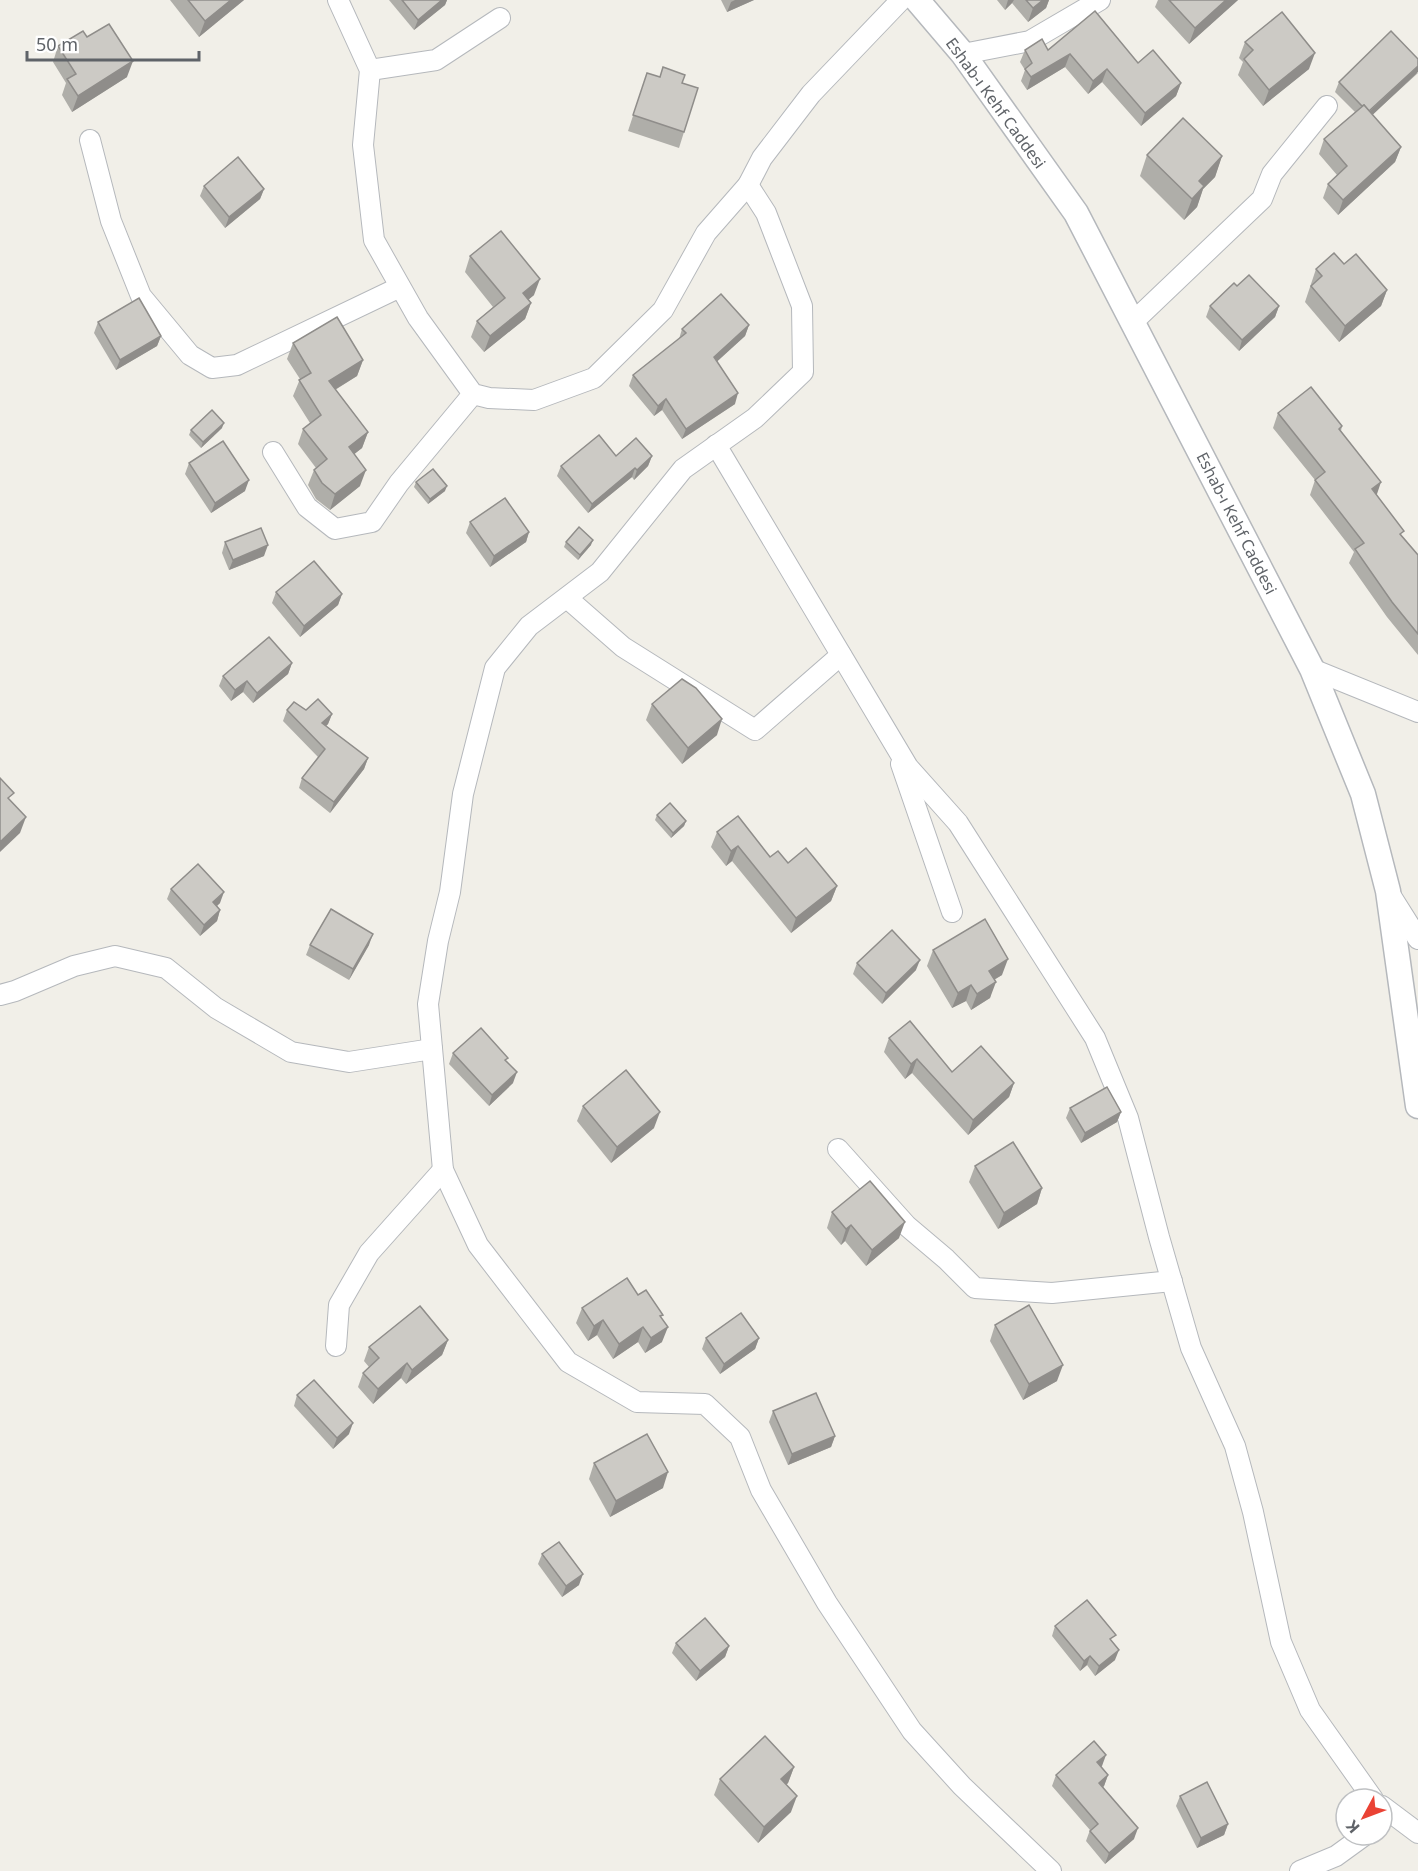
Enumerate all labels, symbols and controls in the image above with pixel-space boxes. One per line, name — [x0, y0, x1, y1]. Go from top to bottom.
scale bar — [27, 24, 200, 62]
text: 50 m — [36, 32, 78, 56]
street label: Eshab-ı Kehf Caddesi — [941, 33, 1051, 173]
street label: Eshab-ı Kehf Caddesi — [1192, 448, 1282, 598]
north arrow — [1334, 1787, 1394, 1847]
text: K — [1341, 1815, 1364, 1838]

